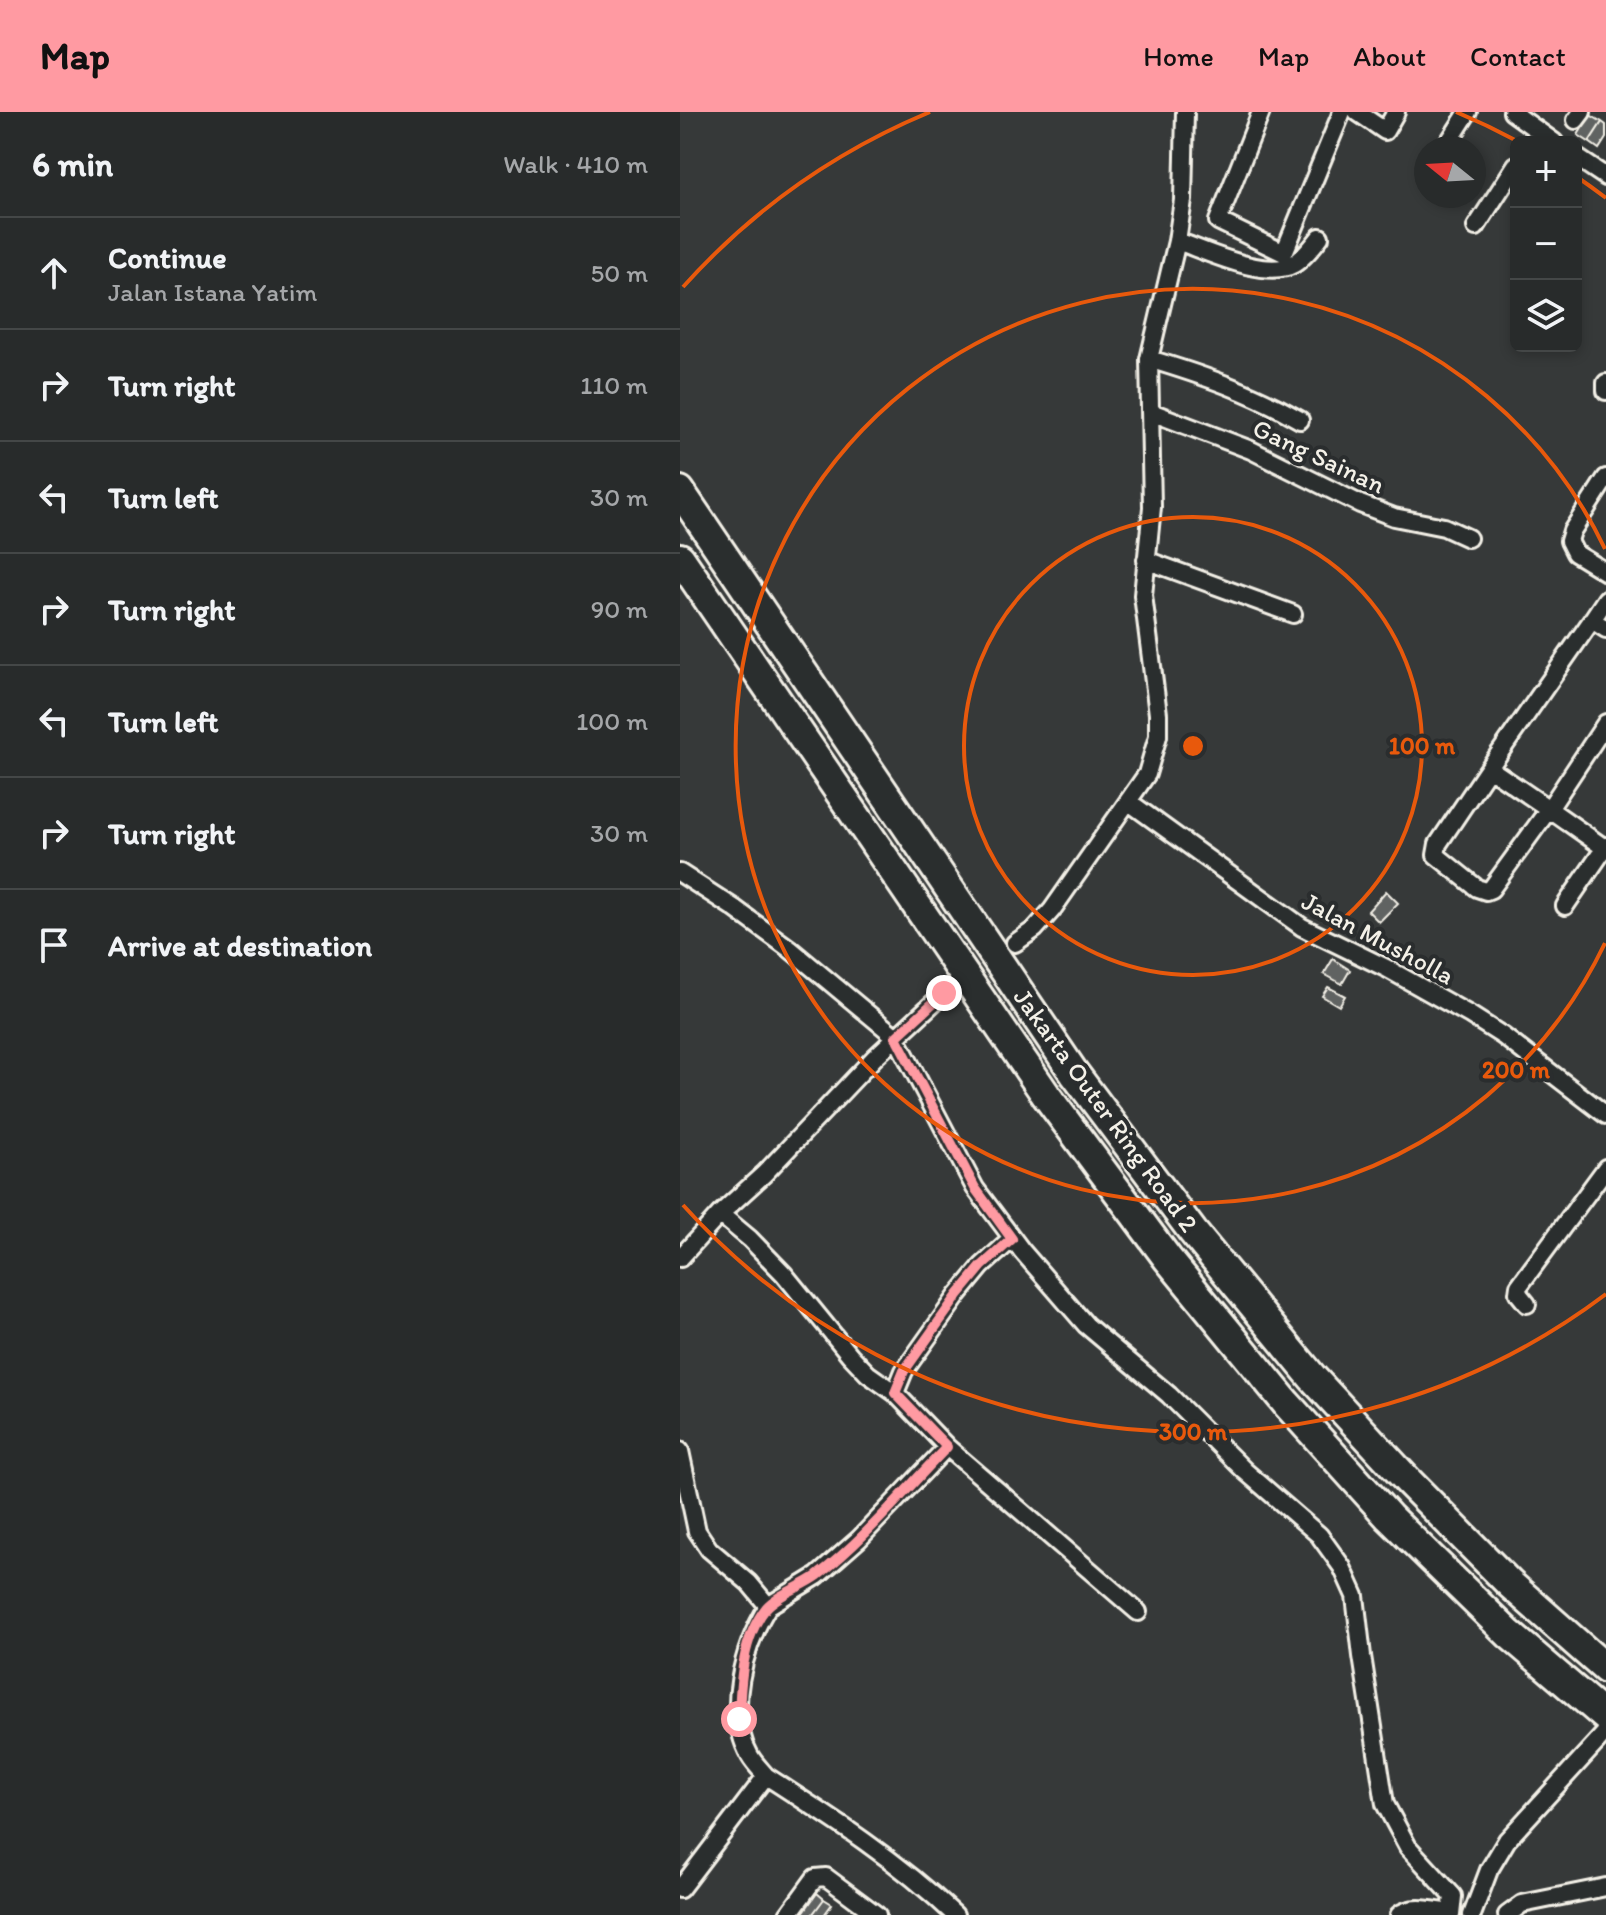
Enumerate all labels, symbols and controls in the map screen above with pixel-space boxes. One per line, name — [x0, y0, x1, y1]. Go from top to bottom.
text: Map — [40, 33, 110, 79]
text: Home — [1143, 39, 1214, 73]
text: Map — [1258, 39, 1309, 73]
text: About — [1353, 39, 1426, 73]
text: Contact — [1470, 39, 1566, 73]
north arrow — [1414, 136, 1486, 208]
map controls — [1510, 136, 1582, 352]
button: + — [1510, 136, 1582, 208]
text: 6 min — [32, 144, 113, 185]
text: Walk · 410 m — [503, 148, 648, 180]
button: − — [1510, 208, 1582, 280]
text: Continue — [108, 239, 227, 276]
icon: ahead — [32, 251, 76, 295]
text: 50 m — [591, 257, 648, 289]
text: Jalan Istana Yatim — [108, 276, 317, 308]
button: layers — [1510, 280, 1582, 352]
icon: right — [32, 363, 76, 407]
text: Turn right — [108, 367, 236, 404]
text: 110 m — [580, 369, 648, 401]
street label: Gang Sainan — [1248, 411, 1390, 501]
icon: left — [32, 475, 76, 519]
text: Turn left — [108, 479, 219, 516]
text: 30 m — [590, 481, 648, 513]
icon: right — [32, 587, 76, 631]
text: Turn right — [108, 591, 236, 628]
text: 90 m — [591, 593, 648, 625]
icon: left — [32, 699, 76, 743]
text: Turn left — [108, 703, 219, 740]
text: 100 m — [576, 705, 648, 737]
text: 100 m — [1389, 731, 1456, 760]
centre of rings — [1179, 732, 1207, 760]
icon: right — [32, 811, 76, 855]
text: Turn right — [108, 815, 236, 852]
text: 30 m — [590, 817, 648, 849]
street label: Jalan Musholla — [1297, 885, 1460, 992]
icon: arrive — [32, 923, 76, 967]
text: Arrive at destination — [108, 927, 372, 964]
route end — [926, 975, 962, 1011]
street label: Jakarta Outer Ring Road 2 — [1007, 982, 1205, 1238]
text: 200 m — [1482, 1055, 1551, 1084]
text: 300 m — [1159, 1417, 1228, 1446]
route start — [721, 1701, 757, 1737]

